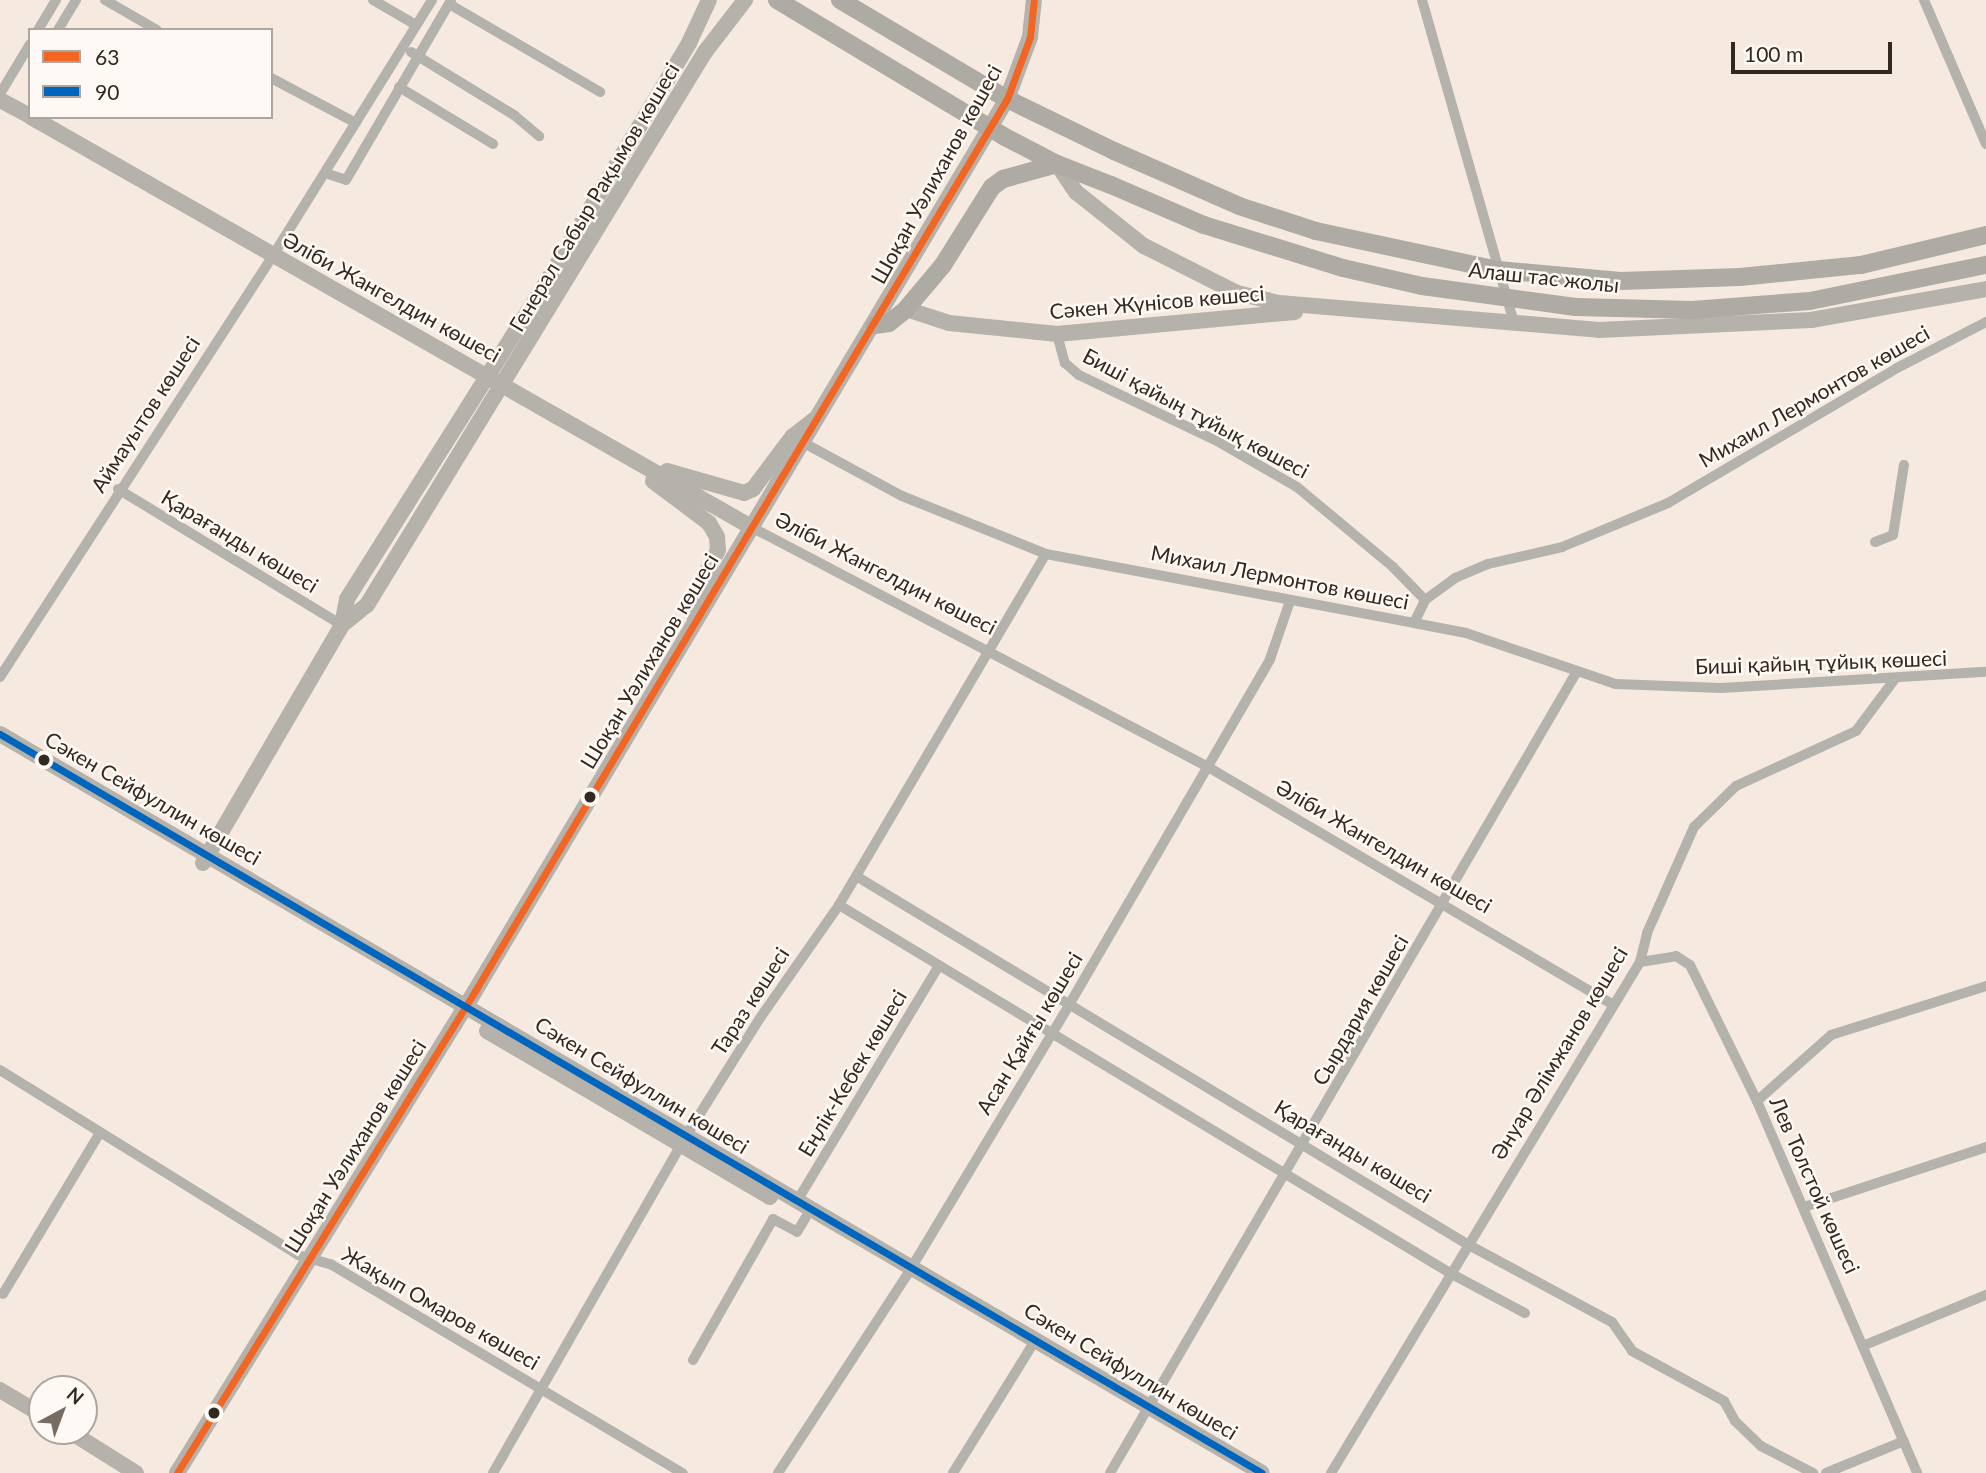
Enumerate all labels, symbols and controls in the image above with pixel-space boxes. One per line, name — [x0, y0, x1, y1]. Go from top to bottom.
legend — [28, 28, 273, 119]
scale bar — [1734, 28, 1895, 72]
text: 100 m — [1744, 41, 1803, 66]
text: 63 — [95, 44, 119, 69]
street label: Генерал Сабыр Рақымов көшесі — [504, 58, 684, 336]
street label: Шоқан Уәлиханов көшесі — [865, 60, 1007, 288]
text: 90 — [95, 79, 119, 104]
street label: Әліби Жангелдин көшесі — [279, 227, 505, 367]
street label: Алаш тас жолы — [1467, 257, 1621, 297]
street label: Сәкен Жүнісов көшесі — [1049, 280, 1265, 324]
street label: Михаил Лермонтов көшесі — [1694, 320, 1934, 472]
street label: Аймауытов көшесі — [85, 331, 205, 497]
street label: Биші қайың тұйық көшесі — [1079, 343, 1313, 483]
street label: Қарағанды көшесі — [157, 484, 323, 598]
street label: Әліби Жангелдин көшесі — [771, 506, 1001, 640]
street label: Михаил Лермонтов көшесі — [1149, 540, 1411, 614]
street label: Шоқан Уәлиханов көшесі — [575, 549, 723, 773]
street label: Биші қайың тұйық көшесі — [1695, 645, 1947, 679]
street label: Сәкен Сейфуллин көшесі — [41, 726, 265, 870]
unlabelled marker — [37, 753, 51, 767]
street label: Әліби Жангелдин көшесі — [1272, 774, 1496, 918]
unlabelled marker — [583, 790, 597, 804]
street label: Сырдария көшесі — [1307, 930, 1413, 1090]
street label: Тараз көшесі — [706, 942, 794, 1060]
street label: Әнуар Әлімжанов көшесі — [1485, 942, 1633, 1164]
street label: Асан Қайғы көшесі — [971, 947, 1087, 1119]
street label: Еңлік-Кебек көшесі — [792, 985, 912, 1161]
street label: Сәкен Сейфуллин көшесі — [531, 1011, 753, 1159]
street label: Шоқан Уәлиханов көшесі — [279, 1035, 431, 1257]
street label: Лев Толстой көшесі — [1765, 1093, 1865, 1277]
street label: Қарағанды көшесі — [1270, 1094, 1436, 1208]
street label: Жақып Омаров көшесі — [338, 1241, 544, 1375]
street label: Сәкен Сейфуллин көшесі — [1020, 1297, 1242, 1445]
north arrow — [28, 1375, 98, 1445]
text: N — [63, 1382, 89, 1409]
unlabelled marker — [207, 1406, 221, 1420]

